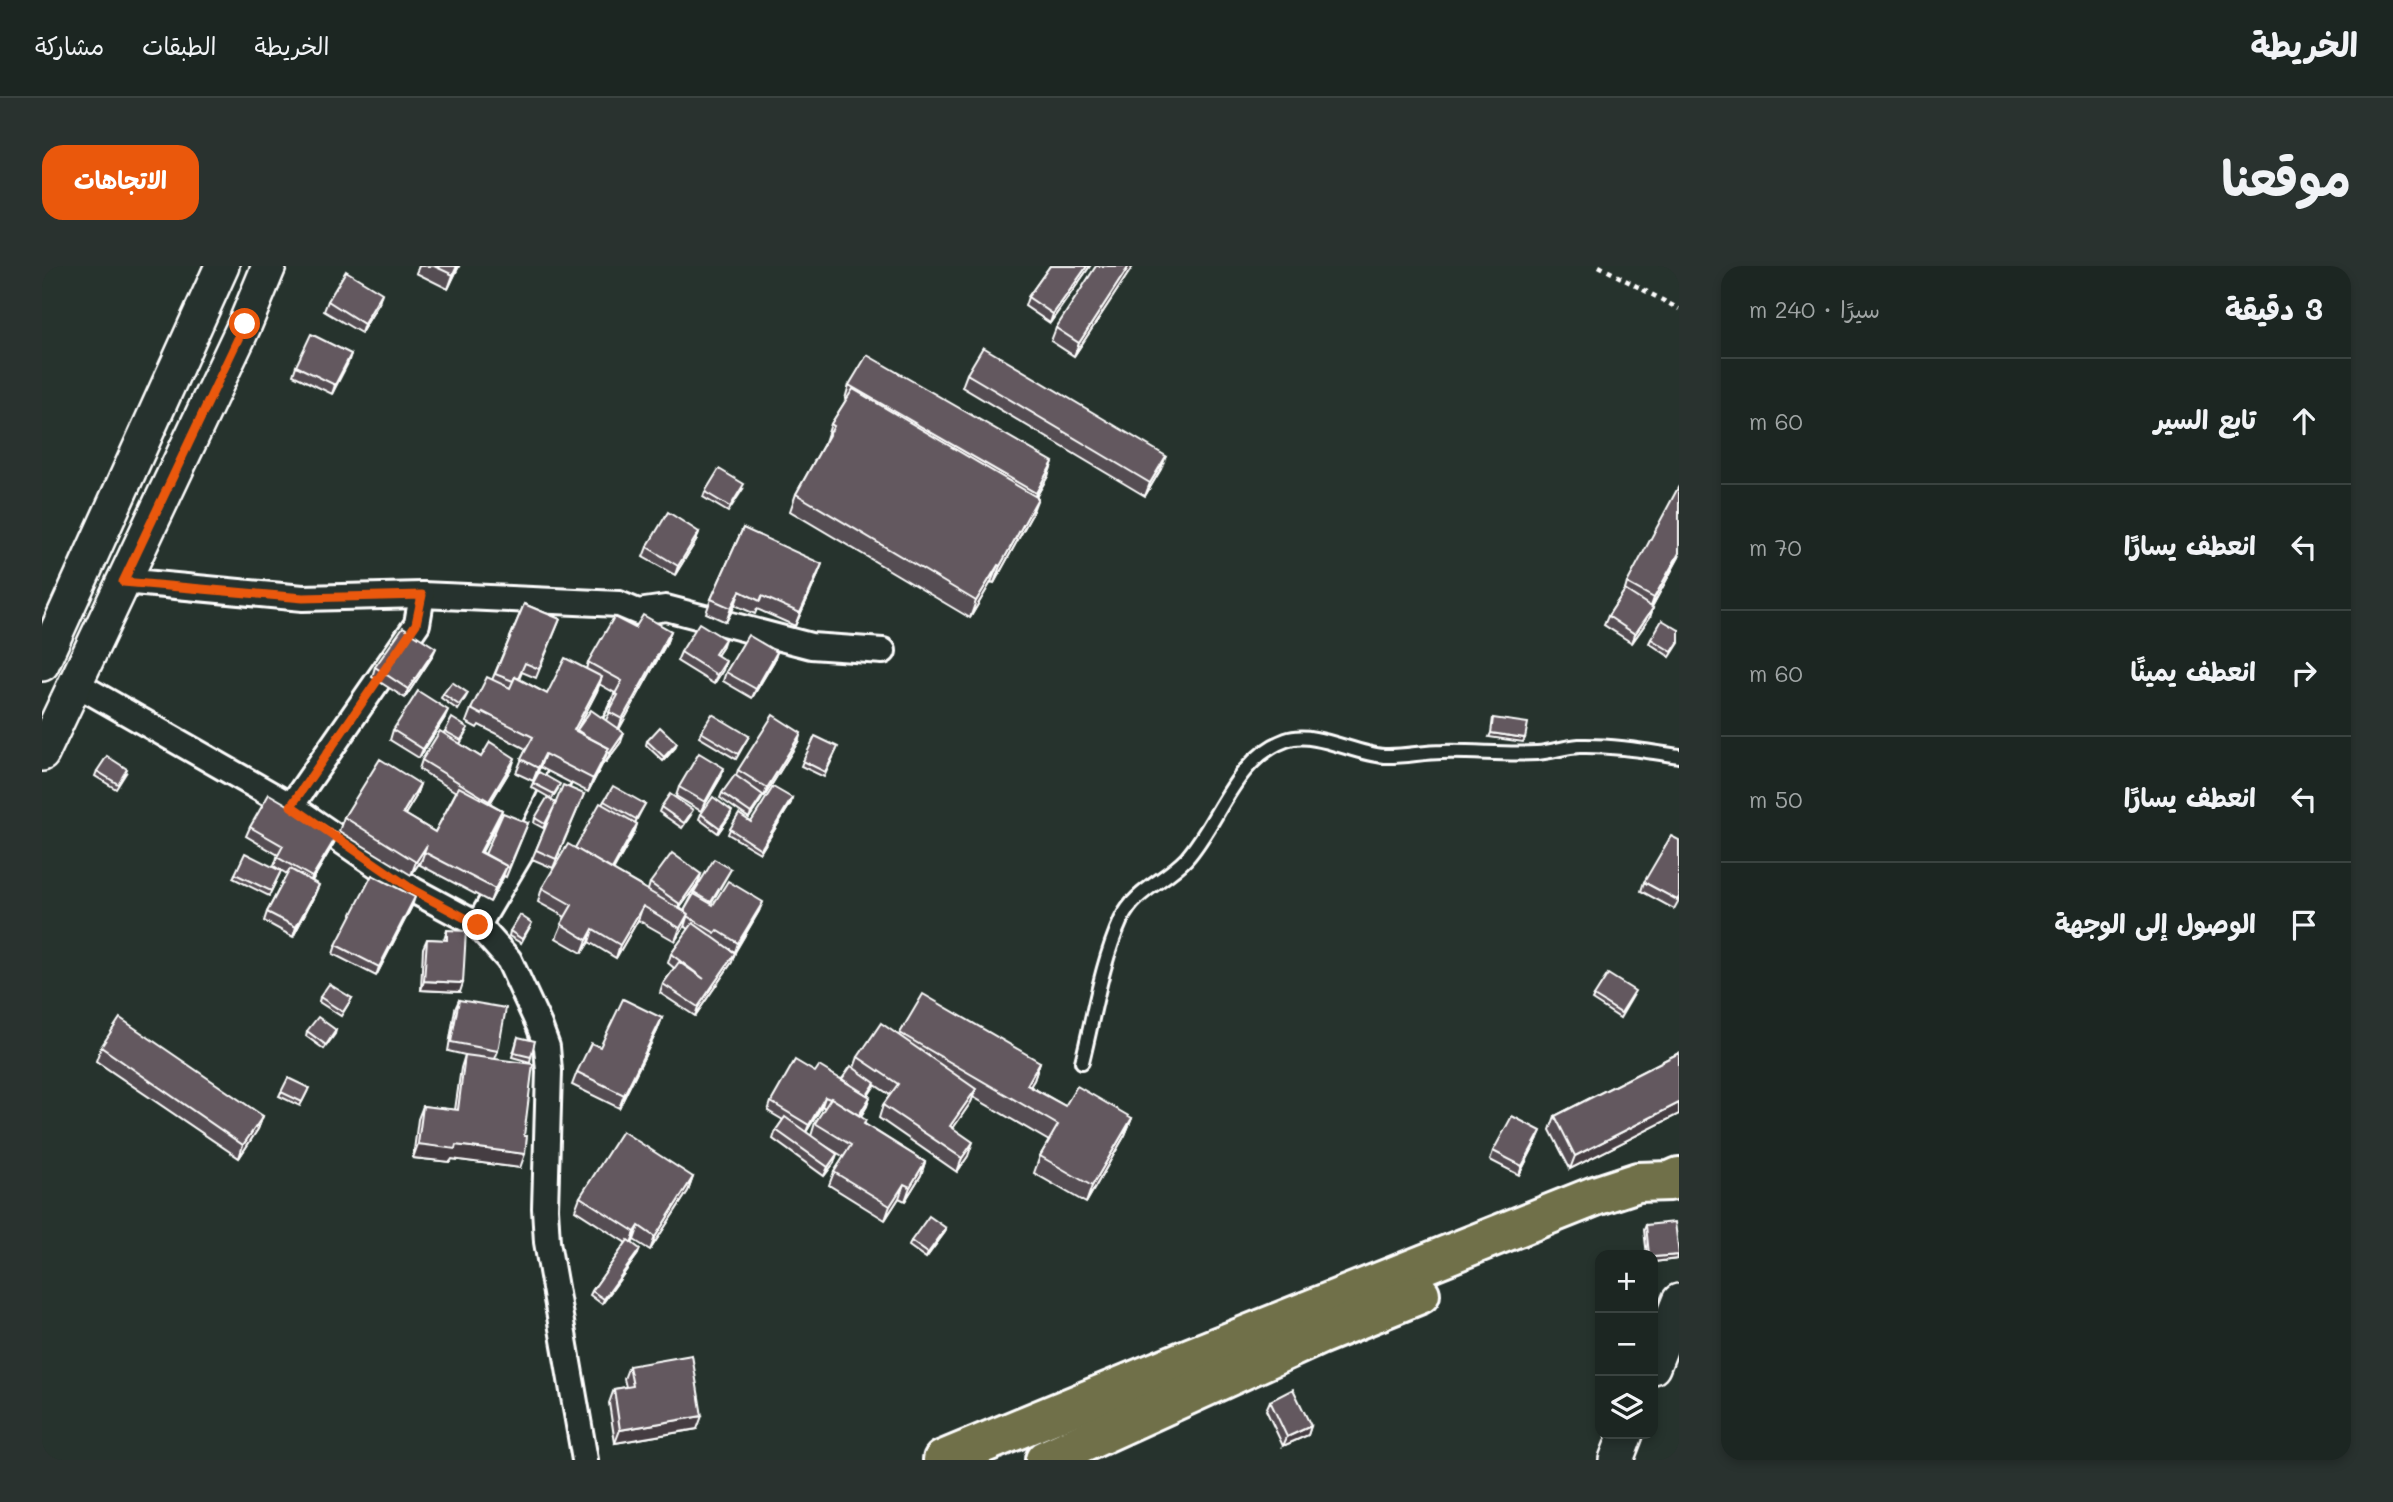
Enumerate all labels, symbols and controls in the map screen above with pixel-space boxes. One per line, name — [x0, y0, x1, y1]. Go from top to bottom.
text: الخريطة — [2251, 22, 2358, 65]
text: مشاركة — [35, 30, 104, 61]
text: الطبقات — [142, 30, 217, 61]
text: الخريطة — [255, 30, 329, 61]
button: الاتجاهات — [42, 145, 199, 220]
text: موقعنا — [2221, 145, 2351, 208]
text: 3 دقيقة — [2225, 288, 2323, 328]
text: سيرًا · 240 m — [1749, 294, 1880, 324]
route start — [229, 308, 260, 339]
text: تابع السير — [2154, 402, 2256, 436]
icon: ahead — [2285, 402, 2323, 440]
text: 60 m — [1749, 406, 1803, 436]
text: انعطف يسارًا — [2124, 528, 2256, 562]
icon: left — [2285, 528, 2323, 566]
text: 70 m — [1749, 532, 1802, 562]
text: انعطف يمينًا — [2131, 654, 2256, 688]
icon: right — [2285, 654, 2323, 692]
text: 60 m — [1749, 658, 1803, 688]
text: انعطف يسارًا — [2124, 780, 2256, 814]
icon: left — [2285, 780, 2323, 818]
text: 50 m — [1749, 784, 1802, 814]
text: الوصول إلى الوجهة — [2054, 906, 2256, 940]
icon: arrive — [2285, 906, 2323, 944]
route end — [462, 909, 493, 940]
map controls — [1595, 1250, 1658, 1439]
button: + — [1595, 1250, 1658, 1313]
button: − — [1595, 1313, 1658, 1376]
button: layers — [1595, 1376, 1658, 1439]

